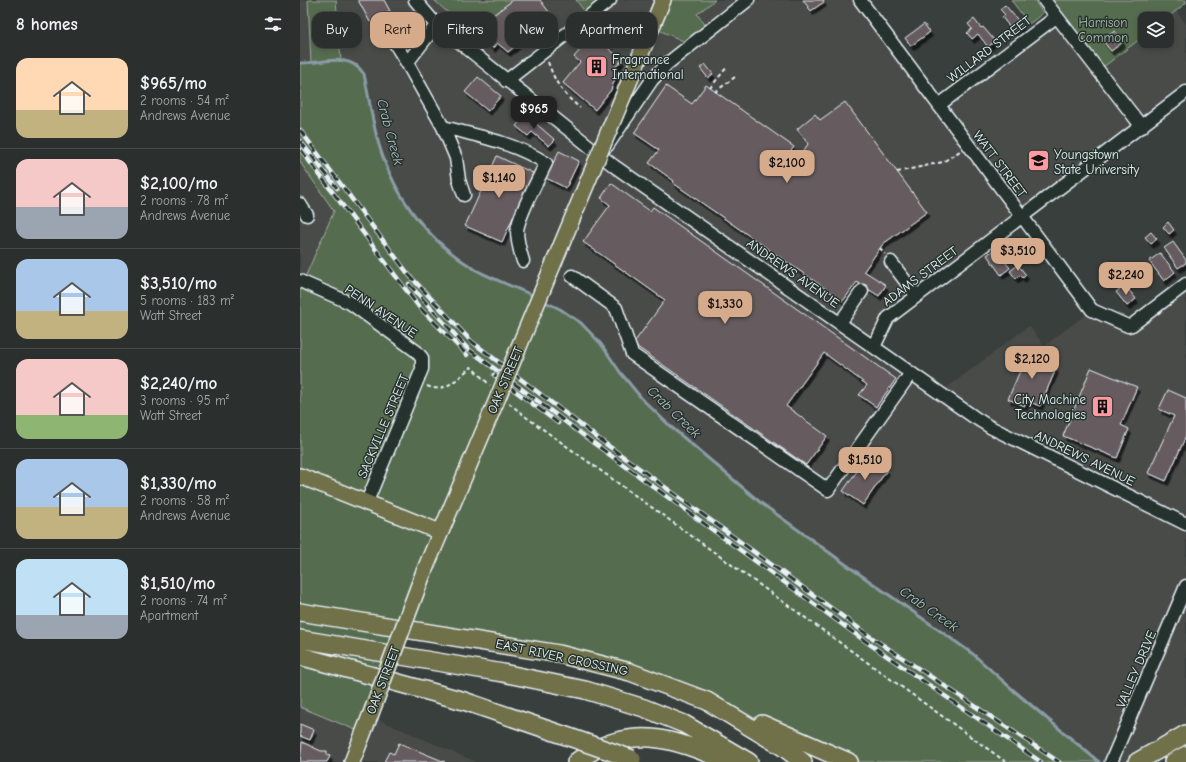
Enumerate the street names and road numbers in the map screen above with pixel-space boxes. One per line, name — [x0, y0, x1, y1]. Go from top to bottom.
street label: WILLARD STREET — [944, 12, 1034, 85]
street label: WATT STREET — [970, 128, 1030, 200]
street label: ANDREWS AVENUE — [744, 235, 842, 311]
street label: ADAMS STREET — [880, 243, 961, 309]
street label: PENN AVENUE — [342, 281, 420, 341]
street label: OAK STREET — [484, 344, 526, 416]
street label: SACKVILLE STREET — [354, 372, 412, 480]
street label: ANDREWS AVENUE — [1032, 427, 1138, 489]
street label: VALLEY DRIVE — [1113, 628, 1159, 710]
street label: EAST RIVER CROSSING — [494, 636, 630, 678]
street label: OAK STREET — [363, 644, 403, 716]

